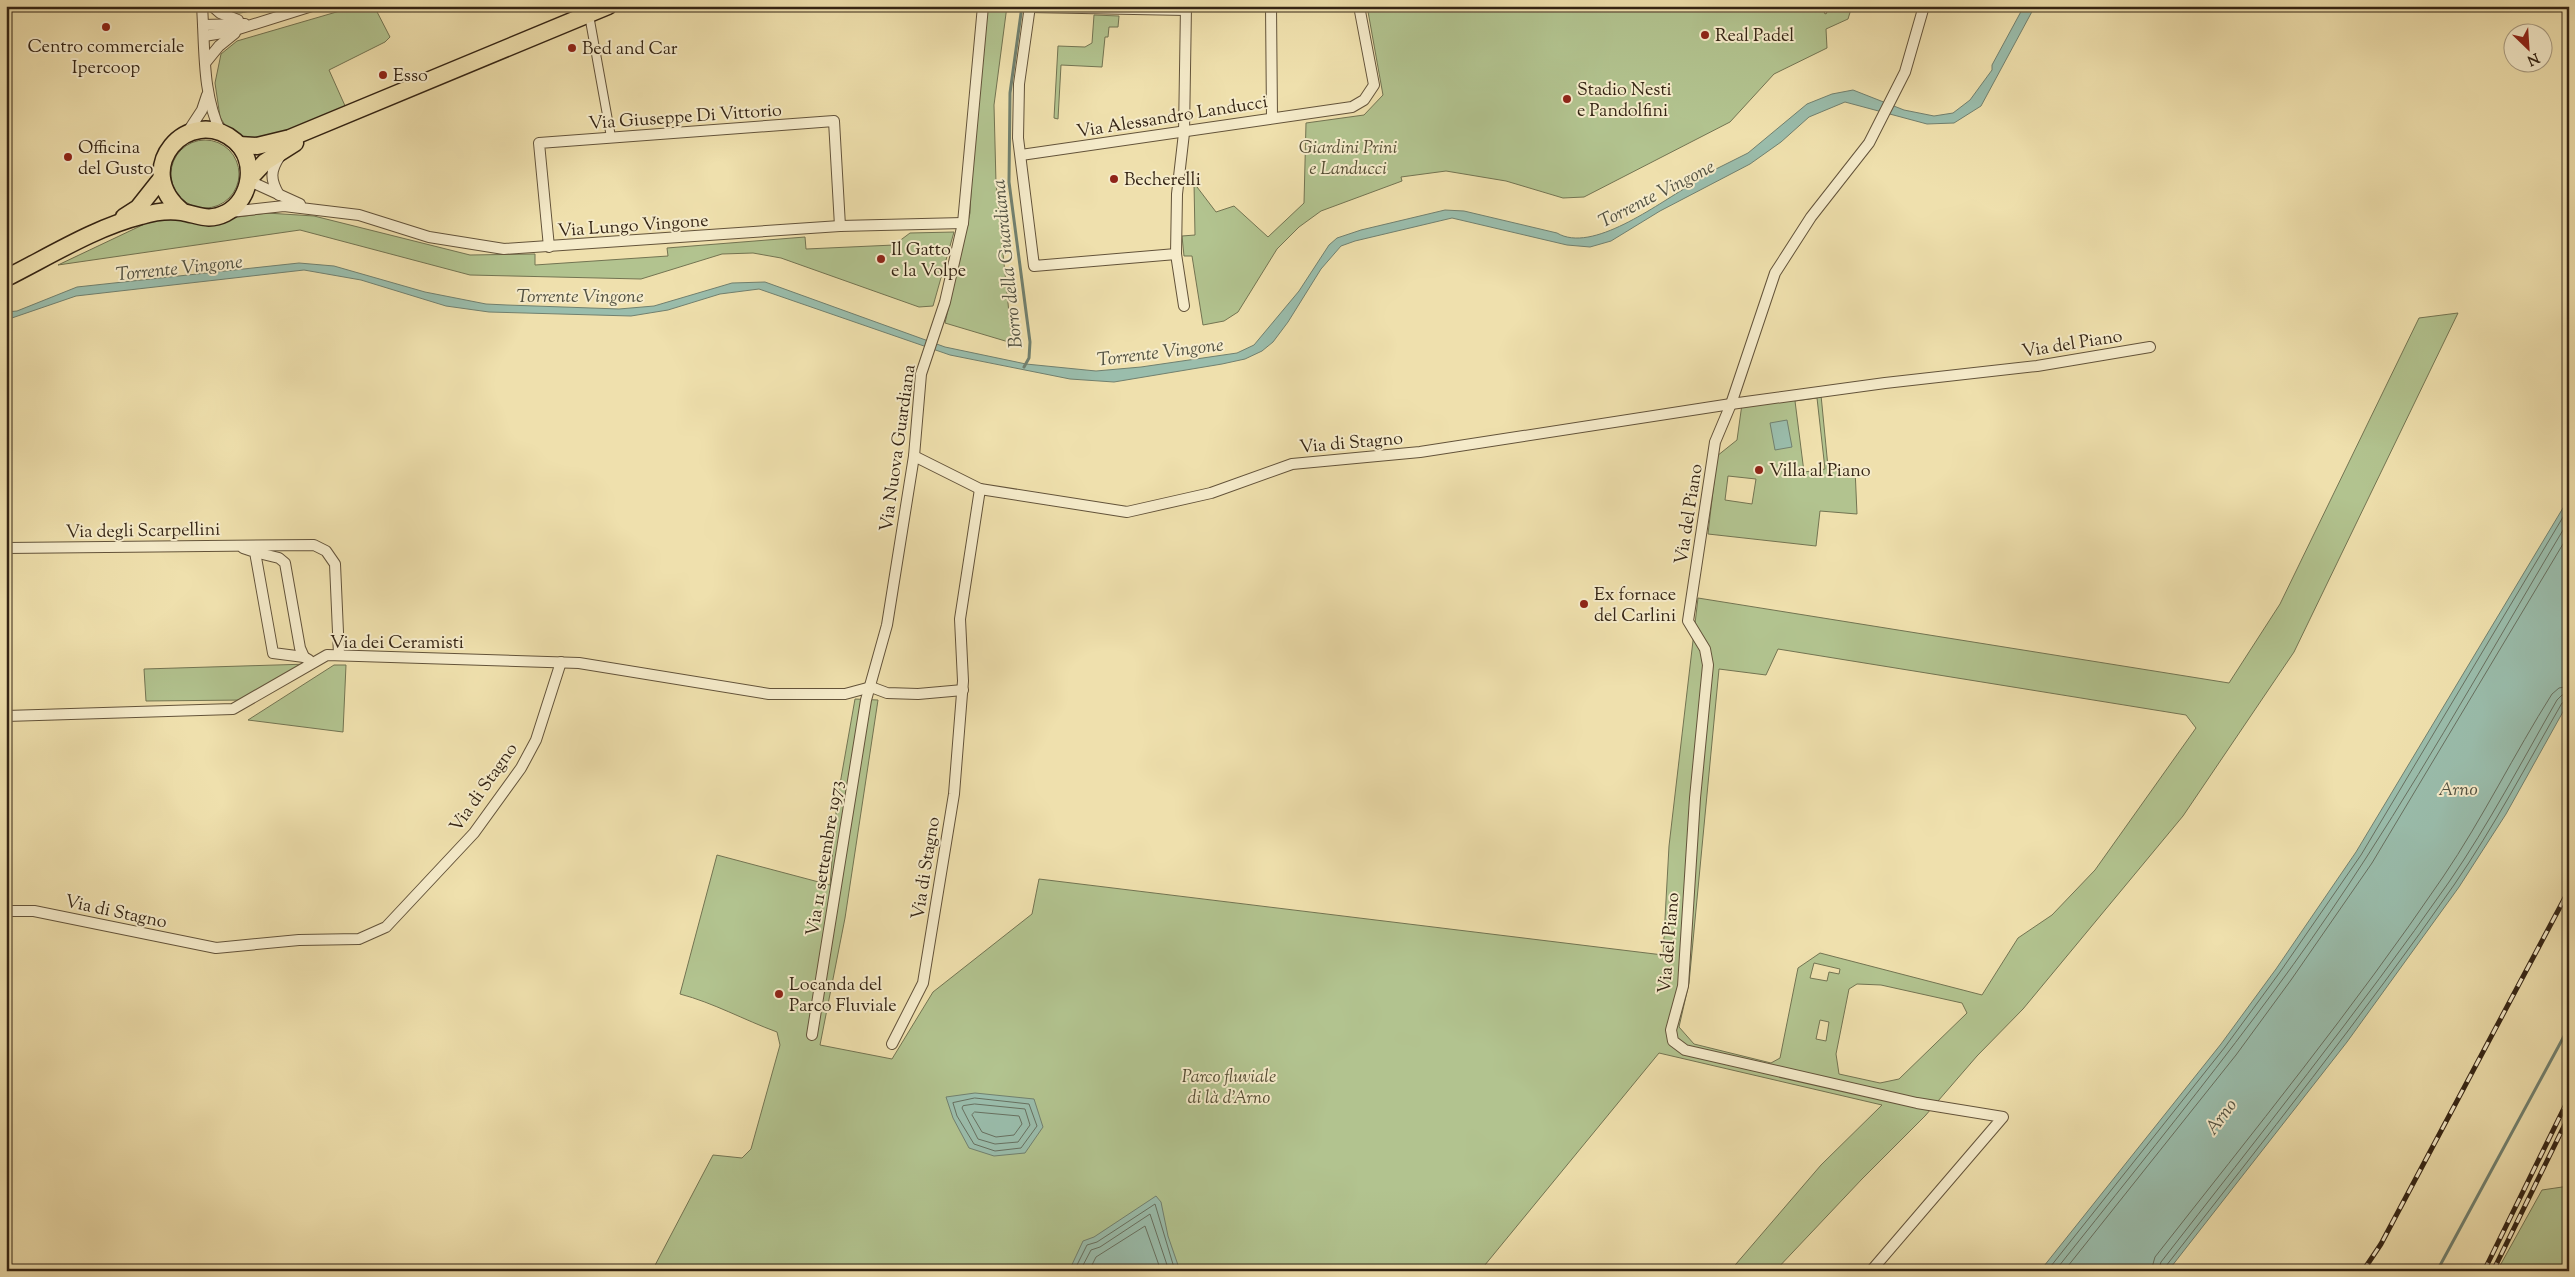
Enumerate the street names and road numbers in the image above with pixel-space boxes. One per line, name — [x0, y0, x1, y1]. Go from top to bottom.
street label: Via Alessandro Landucci — [1075, 90, 1270, 146]
street label: Via Giuseppe Di Vittorio — [588, 98, 783, 138]
street label: Via Lungo Vingone — [557, 209, 709, 245]
street label: Via del Piano — [2020, 324, 2125, 366]
street label: Via Nuova Guardiana — [874, 363, 924, 534]
street label: Via di Stagno — [1298, 427, 1404, 461]
street label: Via del Piano — [1669, 462, 1711, 566]
street label: Via degli Scarpellini — [65, 518, 221, 546]
street label: Via dei Ceramisti — [330, 631, 464, 657]
street label: Via di Stagno — [444, 738, 525, 838]
street label: Via 11 settembre 1973 — [801, 779, 851, 938]
street label: Via di Stagno — [906, 815, 948, 922]
street label: Via di Stagno — [62, 889, 169, 936]
street label: Via del Piano — [1653, 891, 1687, 995]

